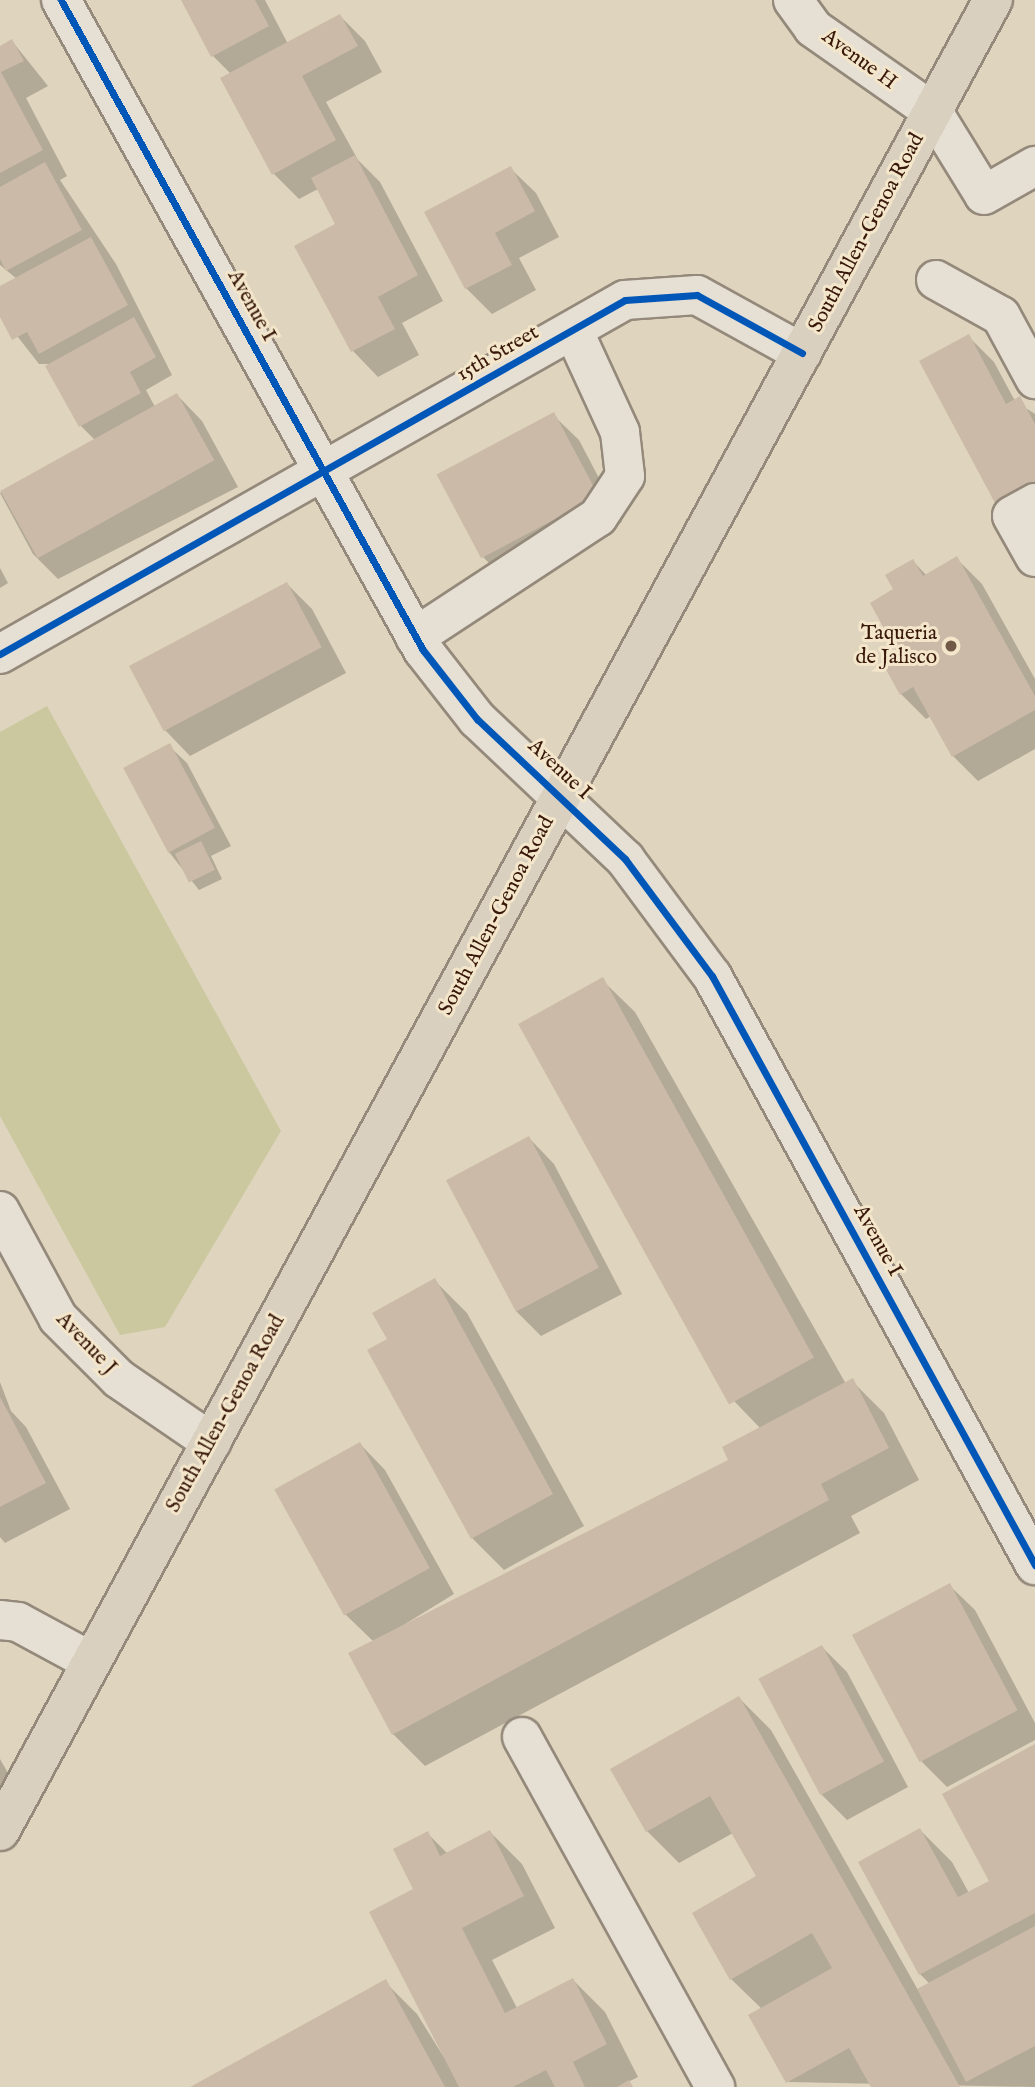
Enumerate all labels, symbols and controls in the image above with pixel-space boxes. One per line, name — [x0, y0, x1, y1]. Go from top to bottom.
street label: Avenue H — [816, 24, 902, 96]
street label: South Allen-Genoa Road — [804, 129, 930, 337]
street label: Avenue I — [221, 266, 281, 346]
street label: 15th Street — [452, 320, 544, 388]
place label: Taqueria de Jalisco — [855, 621, 937, 671]
marker: Taqueria de Jalisco — [943, 638, 959, 654]
street label: Avenue I — [522, 734, 596, 806]
street label: South Allen-Genoa Road — [434, 812, 560, 1020]
street label: Avenue I — [847, 1201, 907, 1281]
street label: Avenue J — [50, 1307, 122, 1381]
street label: South Allen-Genoa Road — [161, 1311, 291, 1517]

